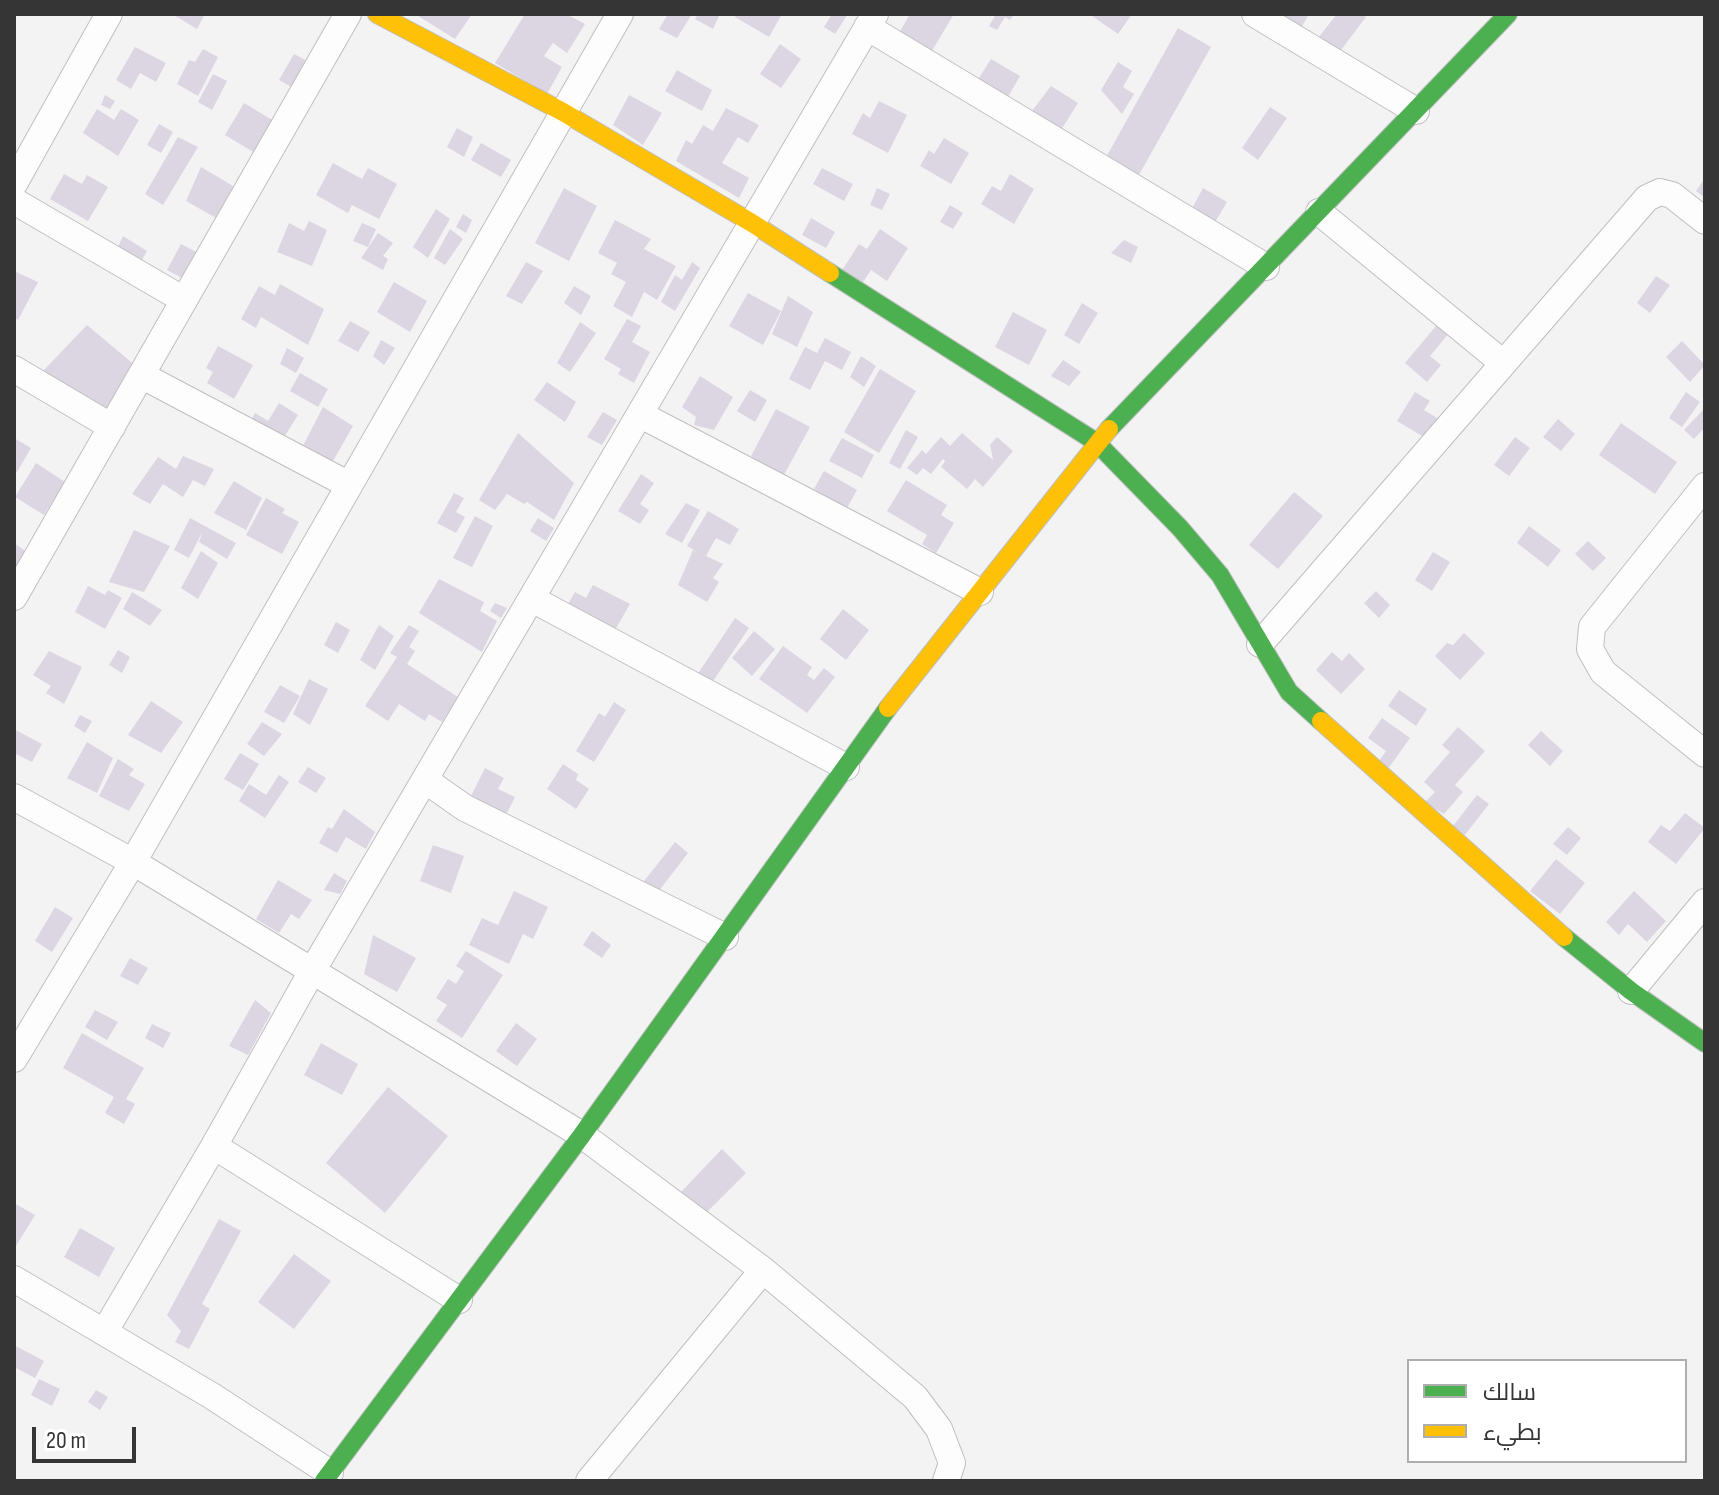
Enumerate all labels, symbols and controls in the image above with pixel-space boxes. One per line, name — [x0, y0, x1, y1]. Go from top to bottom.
legend — [1407, 1359, 1687, 1463]
text: سالك — [1483, 1378, 1536, 1407]
scale bar — [36, 1411, 140, 1461]
text: بطيء — [1483, 1418, 1542, 1447]
text: 20 m — [46, 1426, 86, 1455]

